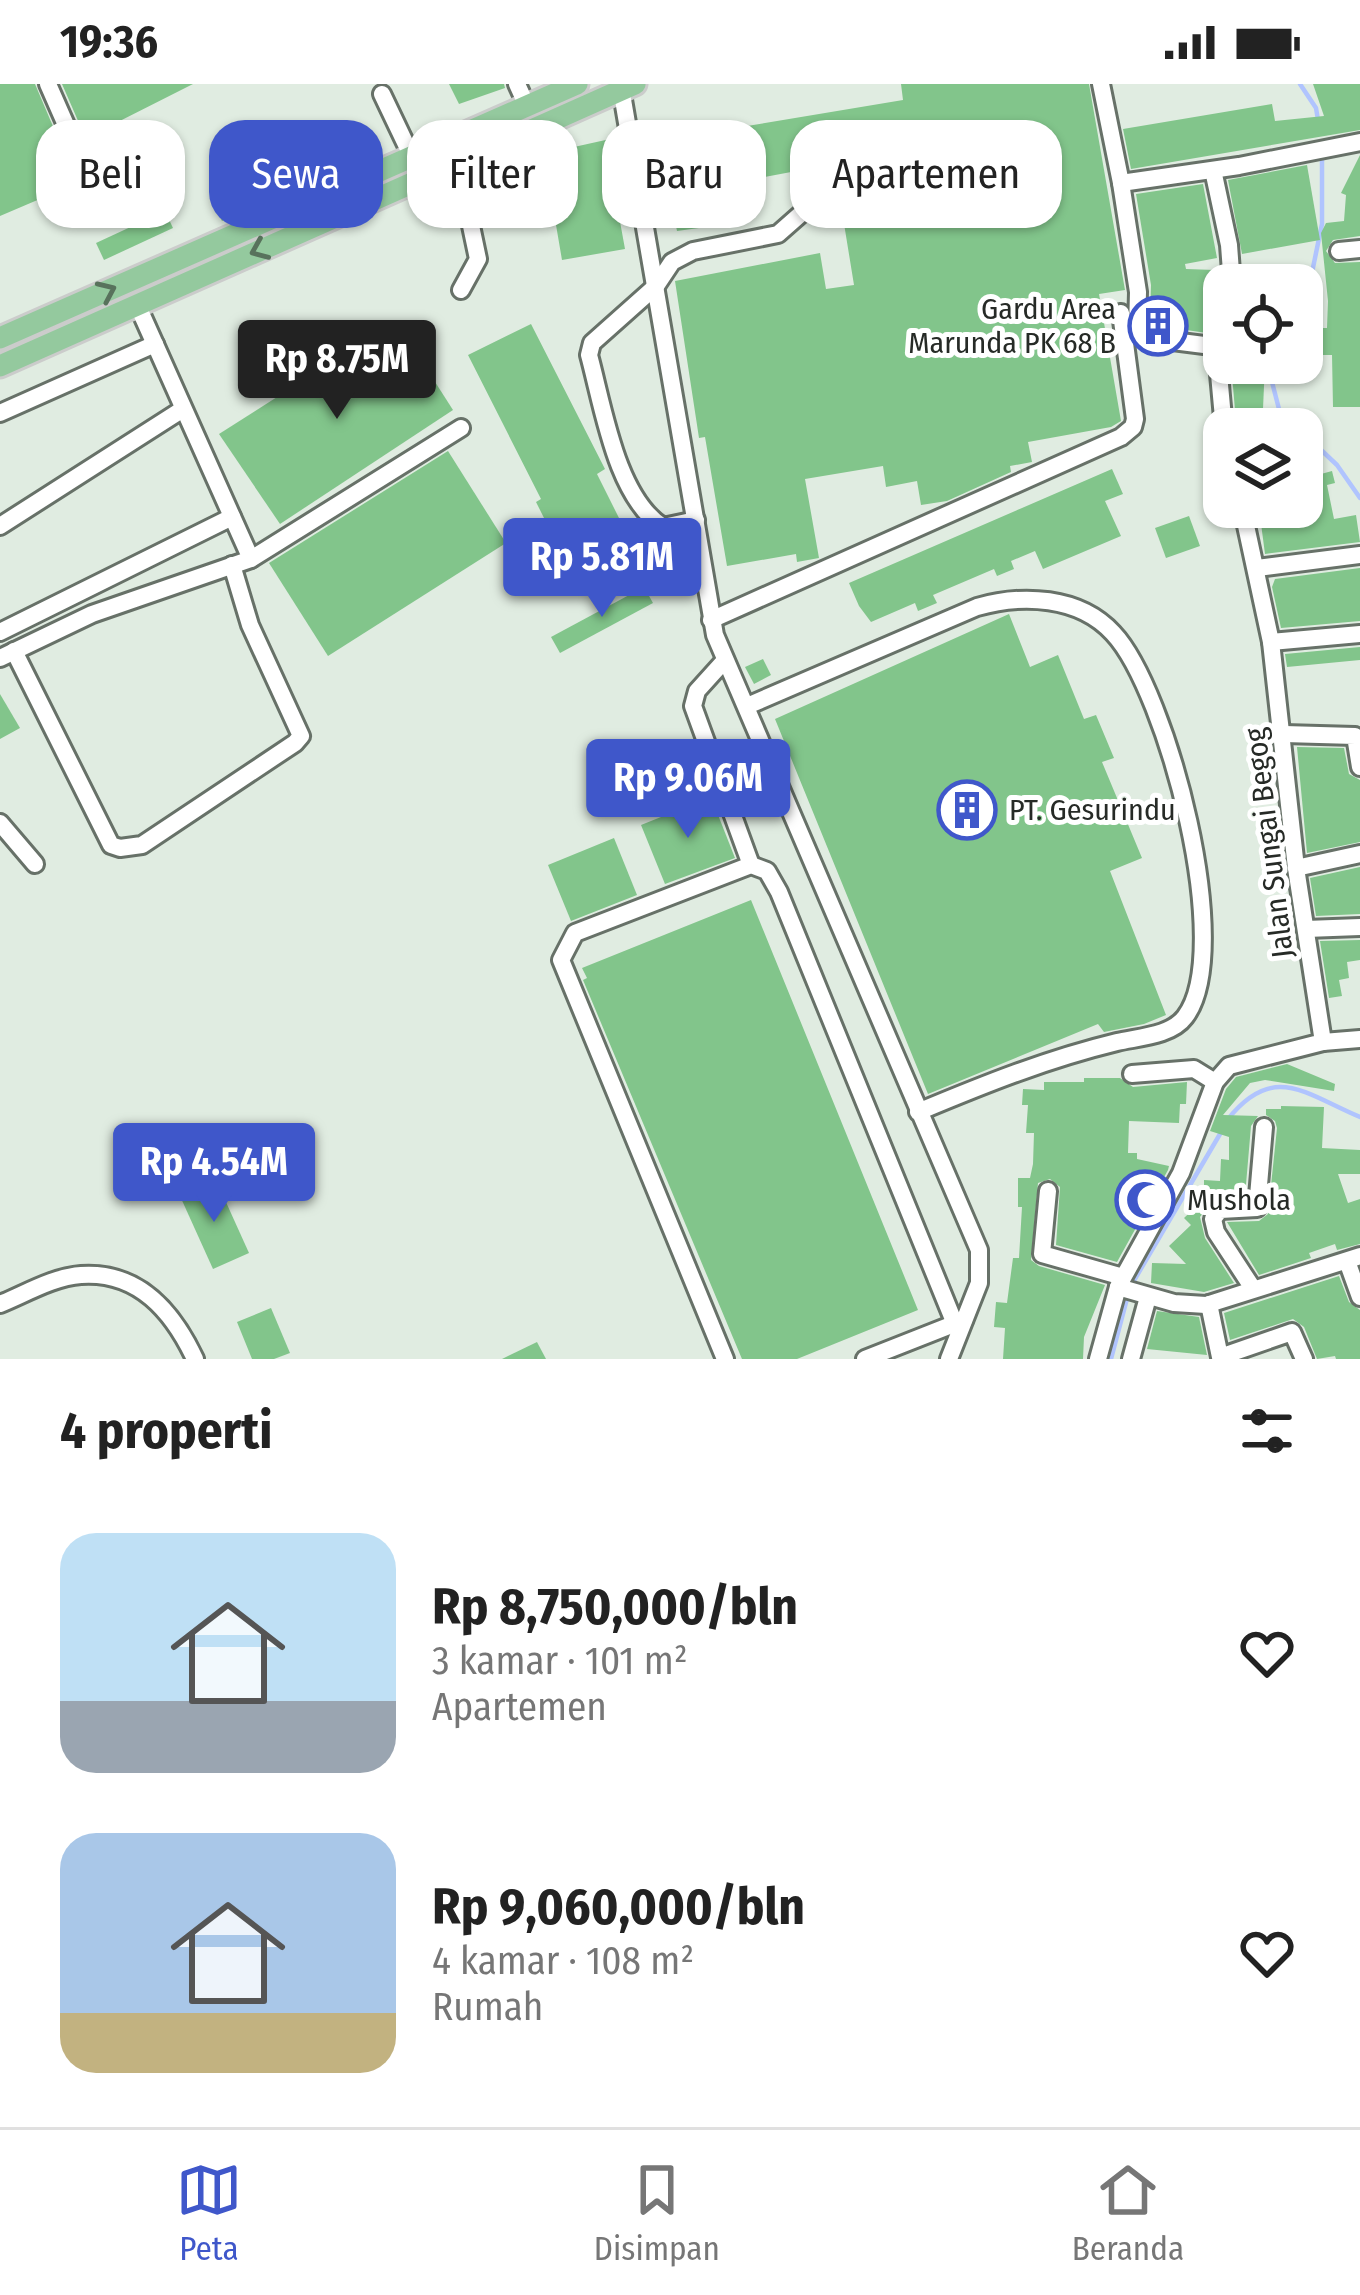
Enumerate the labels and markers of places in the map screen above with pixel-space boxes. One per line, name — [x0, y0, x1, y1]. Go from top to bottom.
place label: Gardu Area Marunda PK 68 B — [908, 291, 1116, 361]
building icon: Gardu Area Marunda PK 68 B — [1127, 295, 1189, 357]
pin: Rp 8.75M — [213, 320, 461, 422]
pin: Rp 5.81M — [478, 518, 726, 620]
pin: Rp 9.06M — [564, 739, 812, 841]
building icon: PT. Gesurindu — [936, 779, 998, 841]
place label: PT. Gesurindu — [1009, 792, 1176, 828]
pin: Rp 4.54M — [90, 1123, 338, 1225]
mosque icon: Mushola — [1114, 1169, 1176, 1231]
place label: Mushola — [1187, 1182, 1291, 1218]

